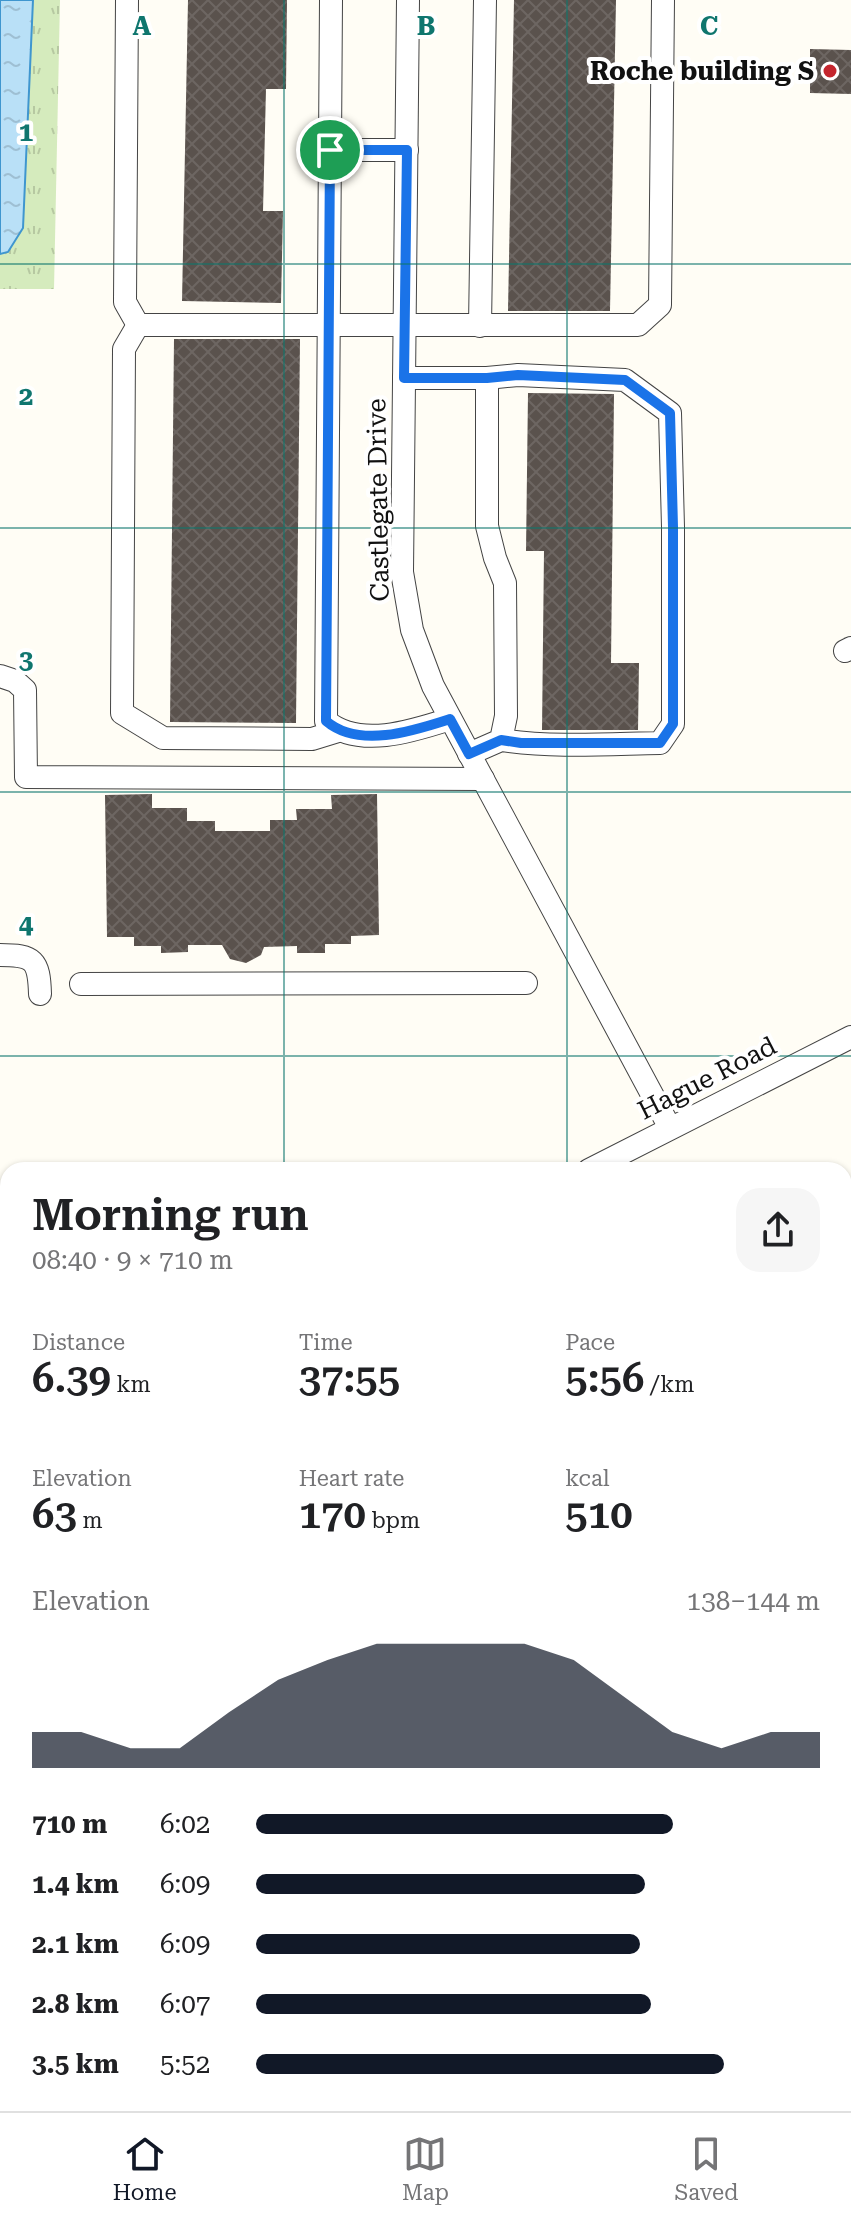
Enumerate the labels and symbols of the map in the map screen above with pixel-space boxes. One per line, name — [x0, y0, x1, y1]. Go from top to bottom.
text: A — [133, 11, 152, 41]
text: B — [417, 11, 435, 41]
text: C — [700, 11, 718, 41]
place label: Roche building S — [590, 56, 814, 86]
marker: Roche building S — [821, 62, 839, 80]
pin — [296, 116, 364, 184]
text: 1 — [19, 117, 33, 147]
text: 2 — [19, 381, 33, 411]
street label: Castlegate Drive — [361, 398, 395, 602]
text: 3 — [19, 645, 33, 675]
text: 4 — [19, 909, 34, 939]
street label: Hague Road — [633, 1030, 781, 1126]

